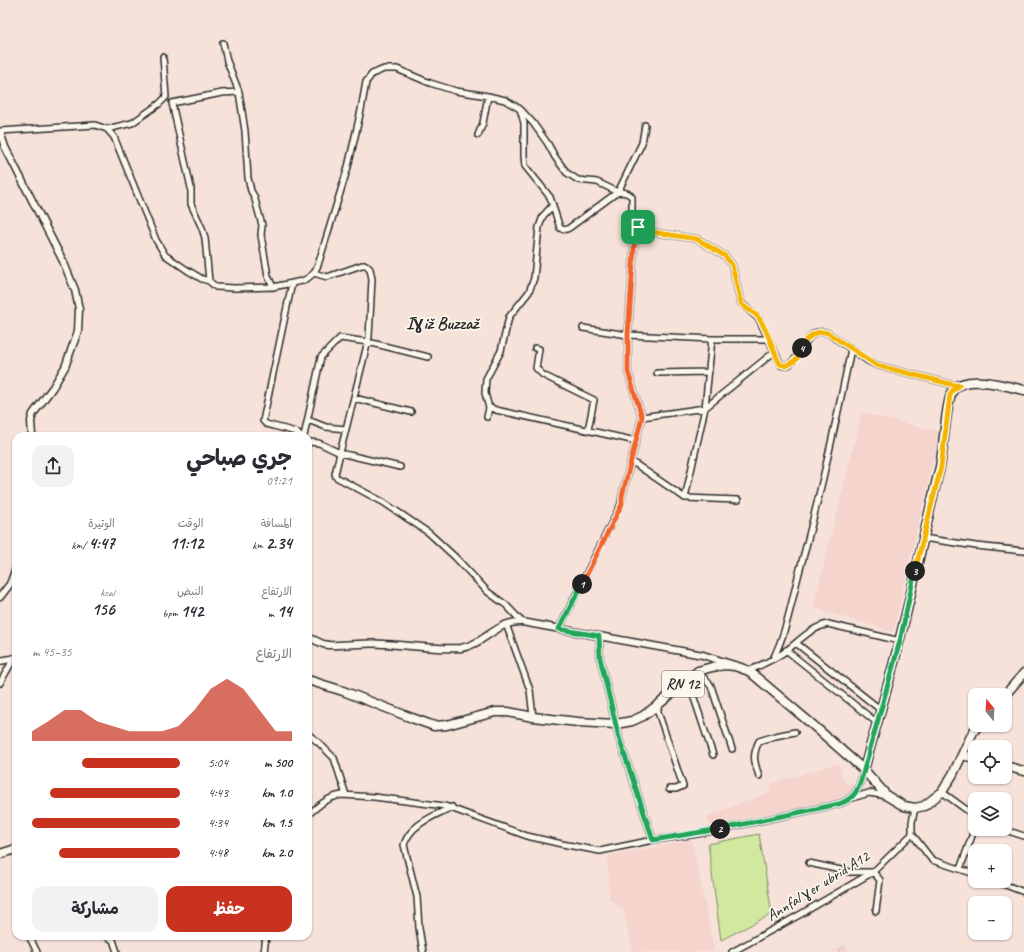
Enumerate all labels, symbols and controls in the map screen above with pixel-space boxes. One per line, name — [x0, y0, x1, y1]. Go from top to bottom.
pin — [621, 210, 655, 244]
icon: arrive — [627, 216, 649, 238]
district label: Iɣiž Buzzaž — [406, 312, 481, 334]
pin: 4 — [792, 338, 812, 358]
text: 4 — [800, 341, 804, 355]
text: جري صباحي — [186, 444, 292, 472]
button: share — [32, 445, 74, 487]
text: 09:21 — [266, 473, 292, 489]
text: الوتيرة — [88, 516, 115, 530]
text: الوقت — [178, 516, 203, 530]
text: المسافة — [261, 516, 292, 530]
text: 4:47 — [88, 533, 115, 554]
text: 11:12 — [169, 533, 203, 554]
text: 2.34 — [266, 533, 292, 554]
text: /km — [71, 538, 88, 552]
text: km — [252, 538, 266, 552]
pin: 3 — [905, 561, 925, 581]
text: 3 — [913, 564, 917, 578]
pin: 1 — [572, 574, 592, 594]
text: 1 — [580, 577, 584, 591]
text: النبض — [177, 584, 203, 598]
text: الارتفاع — [261, 584, 292, 598]
text: kcal — [100, 585, 115, 599]
text: 156 — [92, 599, 115, 620]
text: 142 — [180, 601, 203, 622]
text: 14 — [277, 601, 292, 622]
text: bpm — [163, 606, 180, 620]
text: m — [268, 606, 277, 620]
text: 35–45 m — [32, 644, 72, 660]
text: الارتفاع — [256, 646, 292, 662]
road number: RN 12 — [662, 671, 704, 697]
north arrow — [968, 688, 1012, 732]
map controls — [968, 688, 1012, 940]
button: locate — [968, 740, 1012, 784]
text: 5:04 — [208, 755, 228, 771]
text: 500 m — [264, 755, 292, 771]
text: 4:43 — [208, 785, 228, 801]
text: 1.0 km — [262, 785, 292, 801]
button: layers — [968, 792, 1012, 836]
text: 4:34 — [208, 815, 228, 831]
text: 1.5 km — [262, 815, 292, 831]
pin: 2 — [710, 819, 730, 839]
text: 2 — [718, 822, 722, 836]
button: + — [968, 844, 1012, 888]
text: 4:48 — [208, 845, 228, 861]
text: 2.0 km — [262, 845, 292, 861]
street label: Annfal ɣer ubrid A12 — [763, 845, 875, 926]
button: مشاركة — [32, 886, 158, 932]
button: حفظ — [166, 886, 292, 932]
button: − — [968, 896, 1012, 940]

